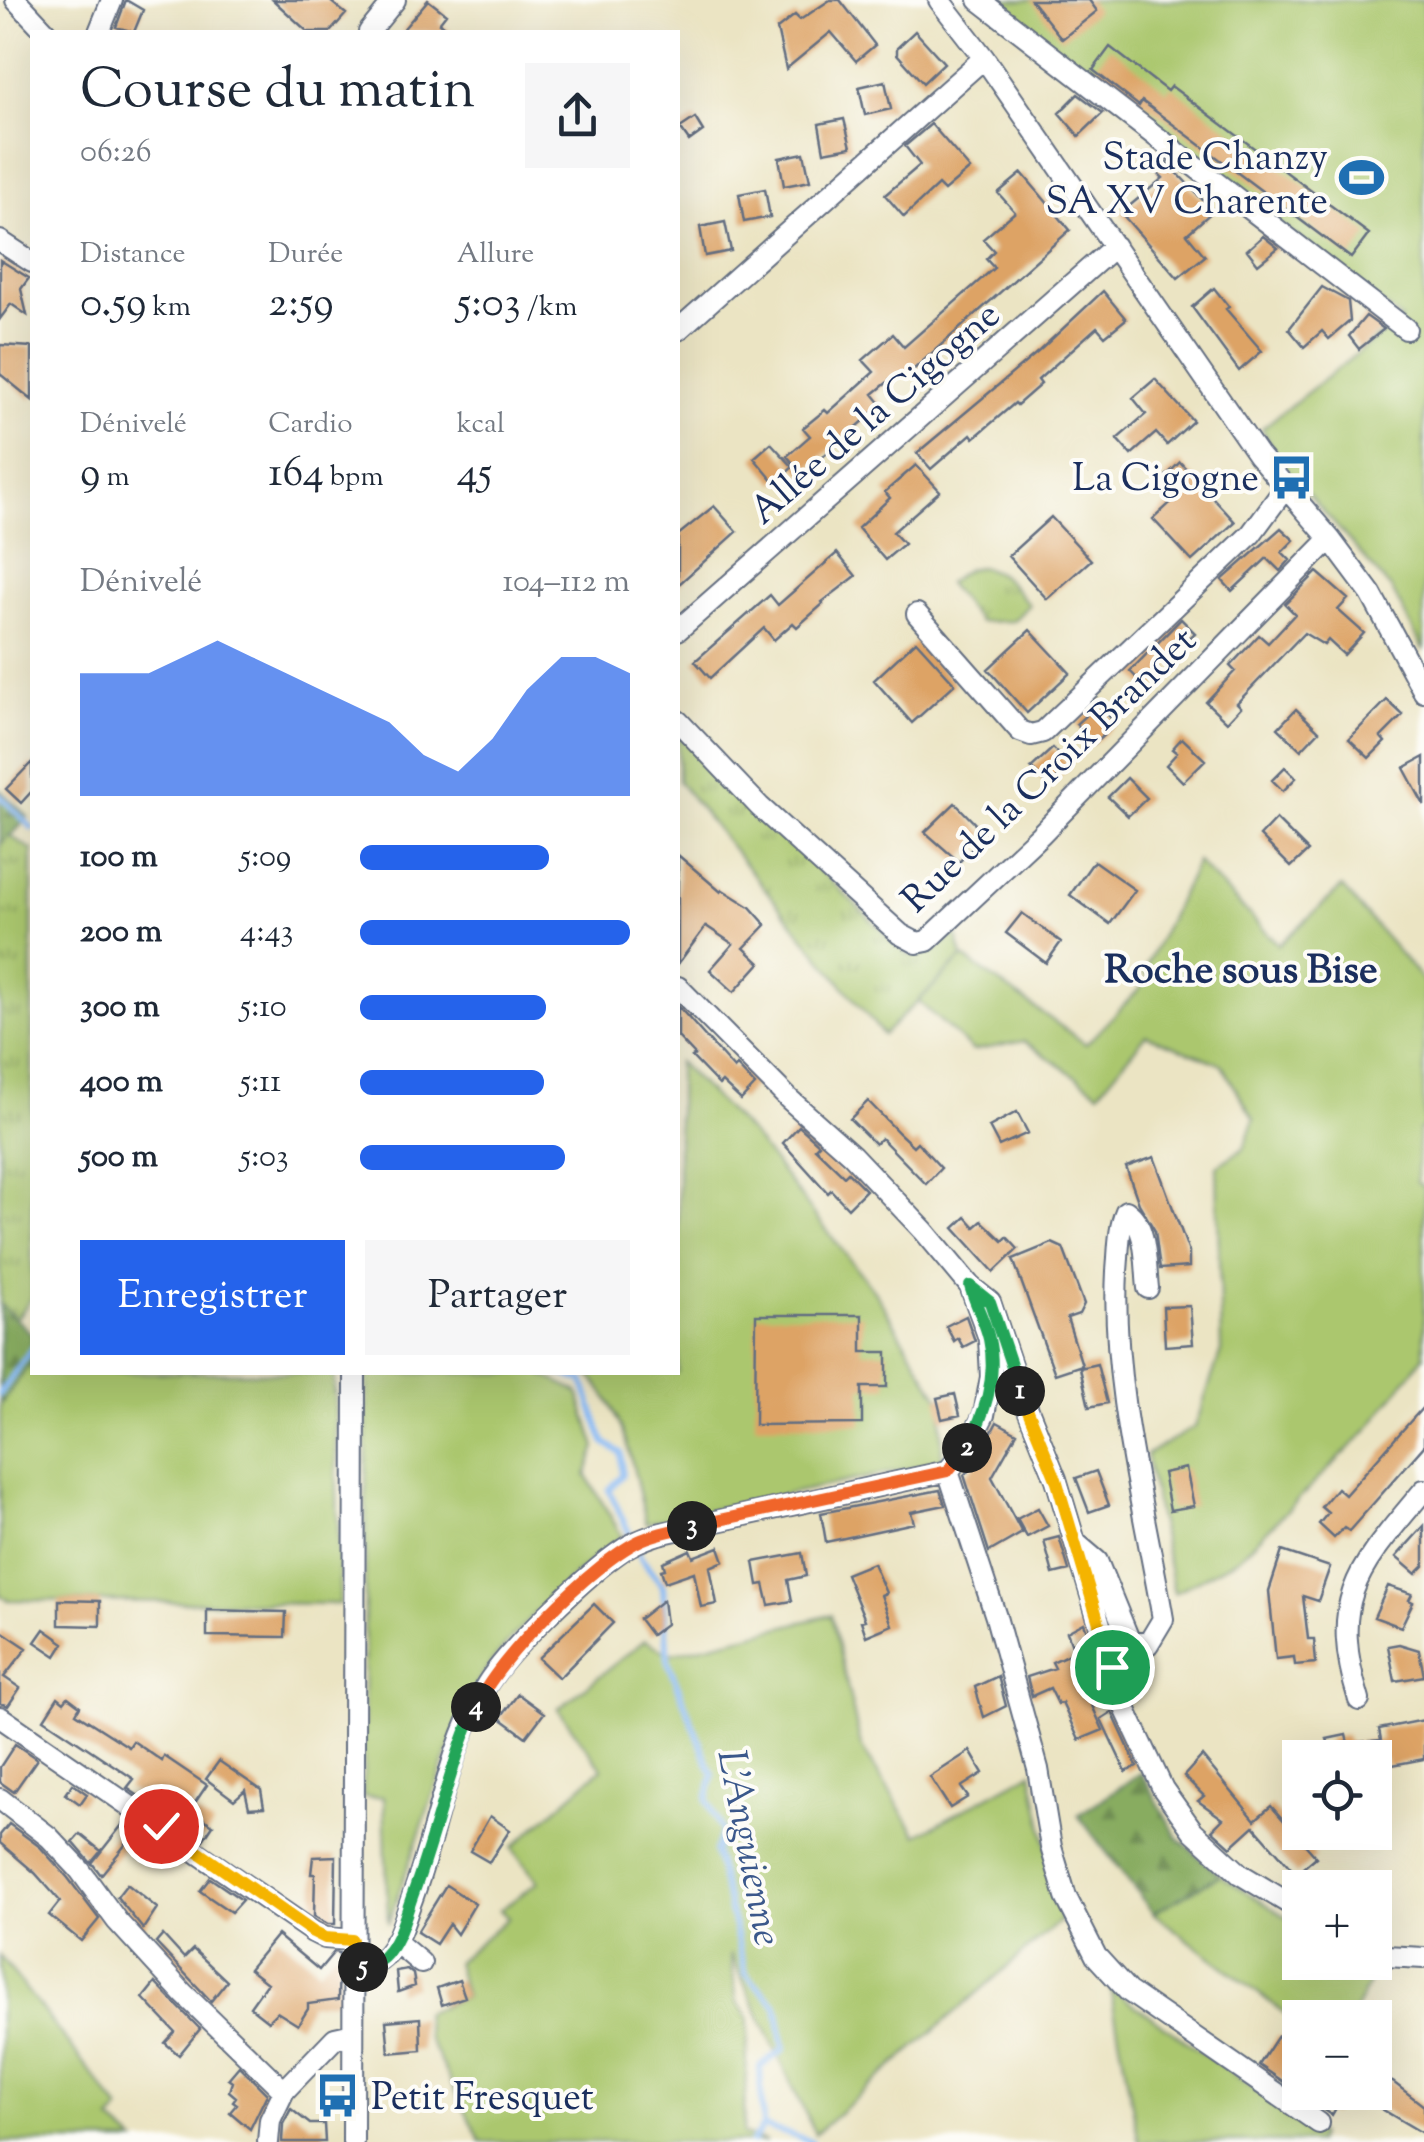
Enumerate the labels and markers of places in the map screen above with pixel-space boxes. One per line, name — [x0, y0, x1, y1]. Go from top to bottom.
place label: Stade Chanzy SA XV Charente — [1046, 133, 1328, 231]
sports icon: Stade Chanzy SA XV Charente — [1337, 154, 1385, 202]
bus stop icon: La Cigogne — [1268, 453, 1316, 501]
place label: La Cigogne — [1072, 454, 1259, 508]
pin: 1 — [995, 1366, 1045, 1416]
pin: 2 — [942, 1423, 992, 1473]
pin: 3 — [667, 1501, 717, 1551]
pin — [1070, 1625, 1155, 1710]
pin: 4 — [451, 1682, 501, 1732]
pin — [119, 1784, 204, 1869]
pin: 5 — [338, 1942, 388, 1992]
bus stop icon: Petit Fresquet — [314, 2072, 362, 2120]
place label: Petit Fresquet — [371, 2073, 594, 2127]

